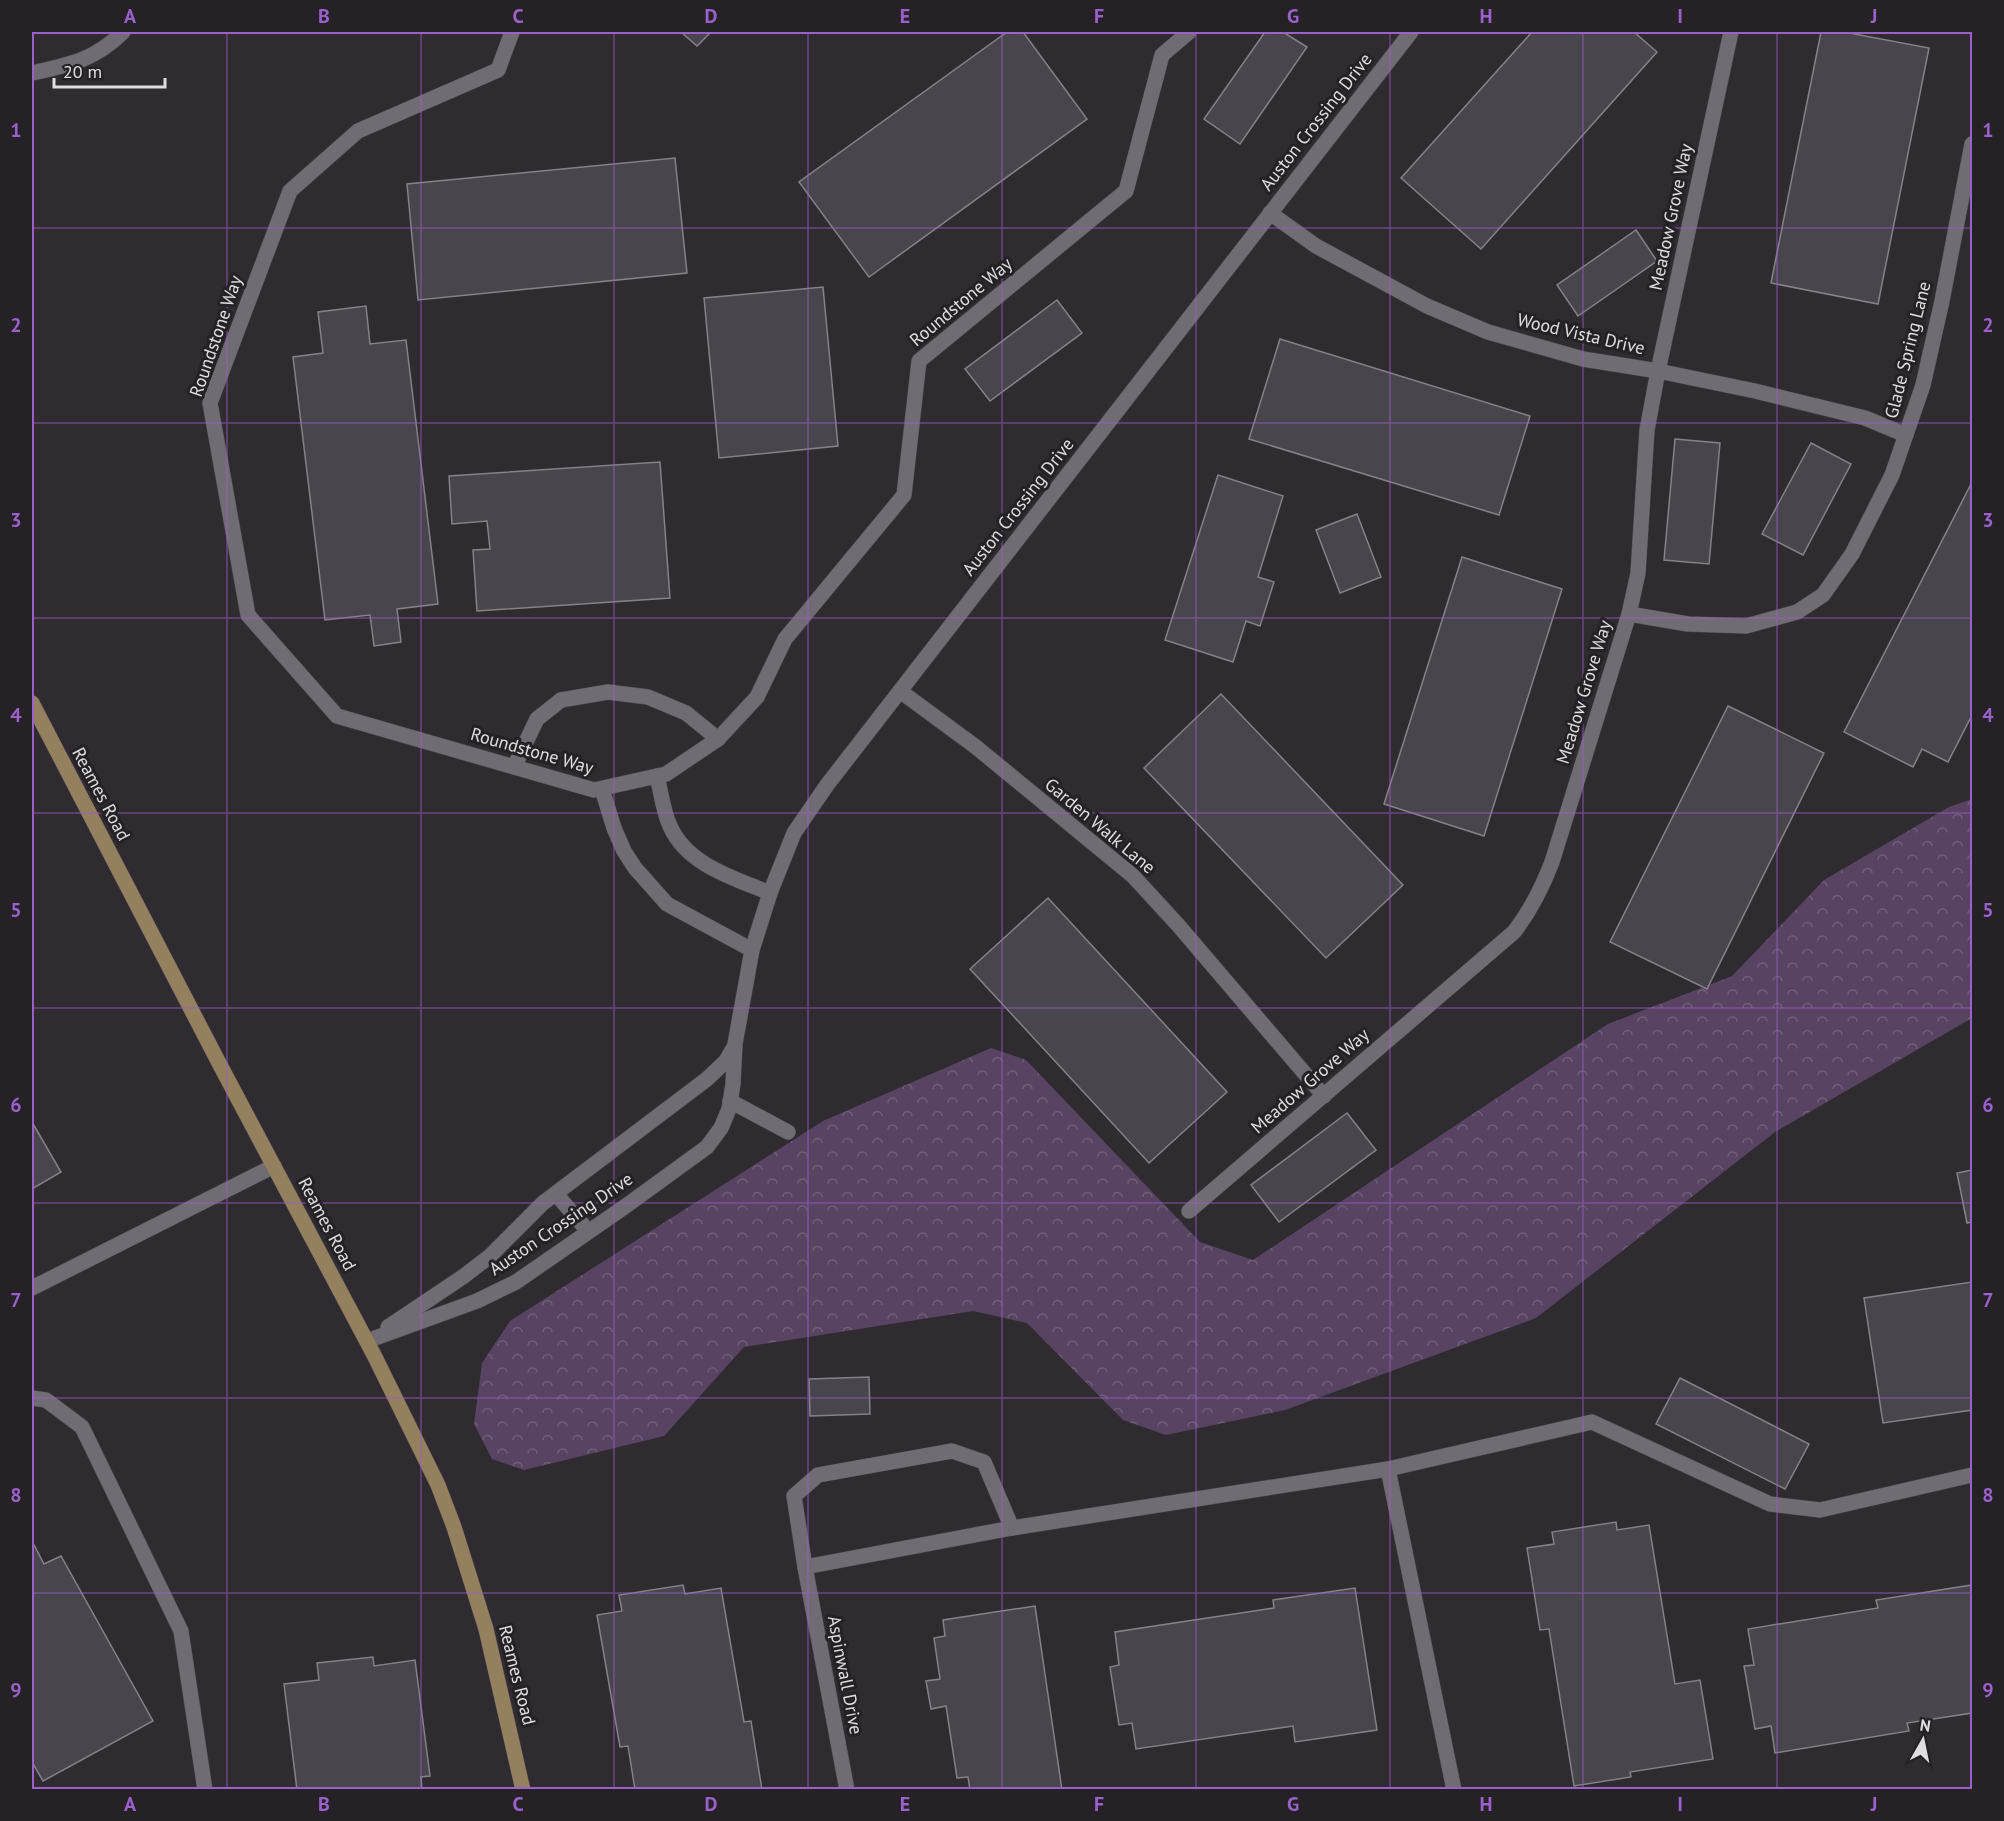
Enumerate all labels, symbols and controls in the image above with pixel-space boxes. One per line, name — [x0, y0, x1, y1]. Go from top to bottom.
text: A — [124, 3, 137, 29]
text: B — [318, 3, 330, 29]
text: C — [512, 3, 524, 29]
text: D — [705, 3, 718, 29]
text: E — [900, 3, 910, 29]
text: F — [1094, 3, 1104, 29]
text: G — [1287, 3, 1299, 29]
text: H — [1479, 3, 1493, 29]
text: I — [1677, 3, 1683, 29]
text: J — [1870, 3, 1877, 29]
street label: Auston Crossing Drive — [1255, 48, 1377, 195]
scale bar — [54, 51, 165, 89]
text: 20 m — [63, 60, 102, 83]
text: 1 — [10, 117, 22, 143]
text: 1 — [1982, 117, 1994, 143]
street label: Meadow Grove Way — [1644, 141, 1697, 292]
street label: Roundstone Way — [905, 252, 1017, 351]
street label: Roundstone Way — [184, 272, 247, 400]
street label: Glade Spring Lane — [1879, 279, 1936, 421]
street label: Wood Vista Drive — [1515, 308, 1647, 359]
text: 2 — [10, 312, 22, 338]
text: 2 — [1982, 312, 1994, 338]
street label: Auston Crossing Drive — [957, 433, 1079, 580]
text: 3 — [10, 507, 22, 533]
text: 3 — [1982, 507, 1994, 533]
street label: Meadow Grove Way — [1551, 617, 1617, 767]
text: 4 — [10, 702, 22, 728]
text: 4 — [1982, 702, 1994, 728]
street label: Roundstone Way — [468, 722, 597, 779]
street label: Reames Road — [67, 743, 136, 844]
street label: Garden Walk Lane — [1040, 773, 1160, 879]
text: 5 — [10, 897, 22, 923]
text: 5 — [1982, 897, 1994, 923]
street label: Meadow Grove Way — [1246, 1023, 1374, 1138]
text: 6 — [10, 1092, 22, 1118]
text: 6 — [1982, 1092, 1994, 1118]
street label: Auston Crossing Drive — [484, 1167, 637, 1280]
street label: Reames Road — [293, 1173, 362, 1274]
text: 7 — [10, 1287, 22, 1313]
text: 7 — [1982, 1287, 1994, 1313]
text: 8 — [10, 1482, 22, 1508]
text: 8 — [1982, 1482, 1994, 1508]
street label: Aspinwall Drive — [823, 1614, 868, 1736]
street label: Reames Road — [494, 1623, 541, 1727]
text: 9 — [10, 1677, 22, 1703]
text: 9 — [1982, 1677, 1994, 1703]
north arrow — [1893, 1710, 1953, 1770]
text: N — [1919, 1714, 1932, 1736]
text: A — [124, 1791, 137, 1817]
text: B — [318, 1791, 330, 1817]
text: C — [512, 1791, 524, 1817]
text: D — [705, 1791, 718, 1817]
text: E — [900, 1791, 910, 1817]
text: F — [1094, 1791, 1104, 1817]
text: G — [1287, 1791, 1299, 1817]
text: H — [1479, 1791, 1493, 1817]
text: I — [1677, 1791, 1683, 1817]
text: J — [1870, 1791, 1877, 1817]

